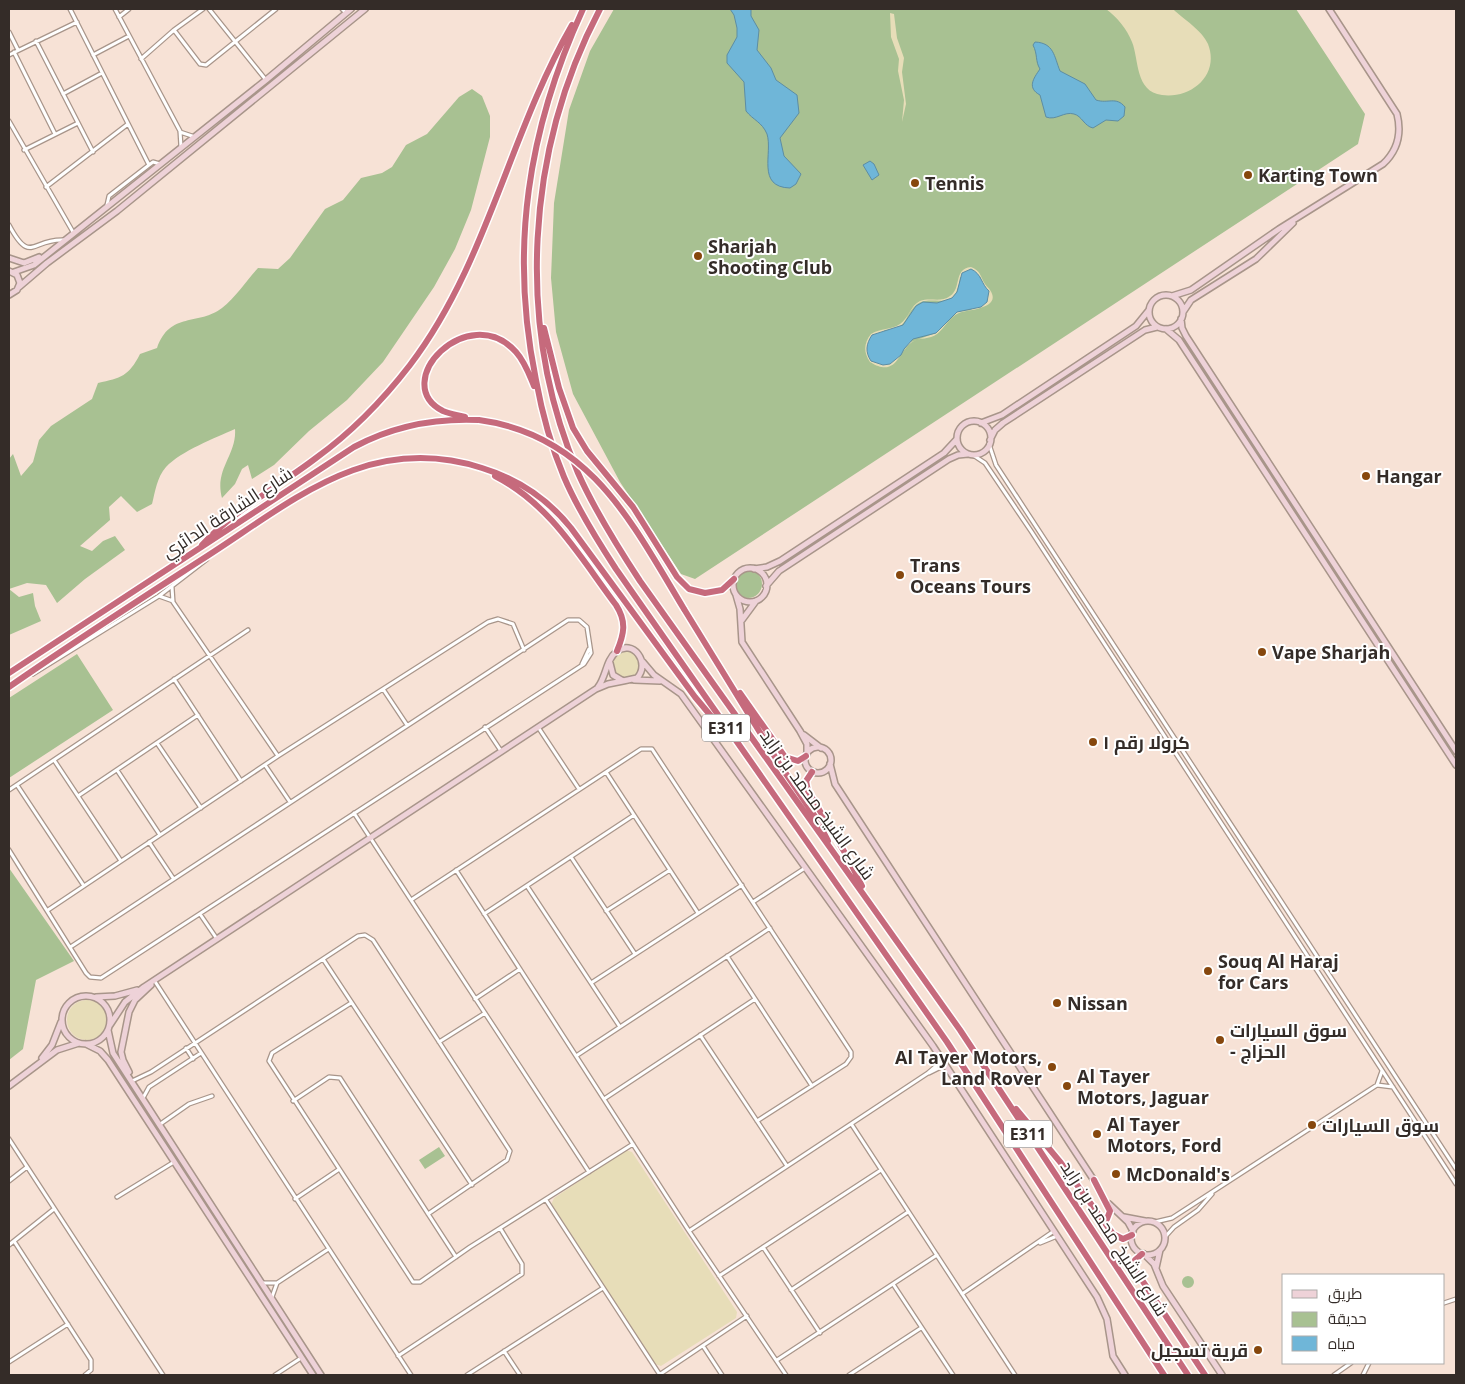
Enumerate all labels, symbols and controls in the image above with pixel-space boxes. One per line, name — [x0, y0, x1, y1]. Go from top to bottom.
place label: Karting Town — [1258, 163, 1378, 187]
marker: Karting Town — [1242, 169, 1254, 181]
place label: Tennis — [925, 171, 984, 195]
marker: Tennis — [909, 177, 921, 189]
place label: Sharjah Shooting Club — [708, 234, 832, 279]
marker: Sharjah Shooting Club — [692, 250, 704, 262]
street label: شارع الشارقة الدائري — [157, 461, 299, 566]
place label: Hangar — [1376, 464, 1442, 488]
marker: Hangar — [1360, 470, 1372, 482]
place label: Trans Oceans Tours — [910, 553, 1031, 598]
marker: Trans Oceans Tours — [894, 569, 906, 581]
place label: Vape Sharjah — [1272, 640, 1390, 664]
marker: Vape Sharjah — [1256, 646, 1268, 658]
road number: E311 — [702, 714, 750, 741]
street label: شارع الشيخ محمد بن زايد — [754, 724, 881, 885]
place label: كرولا رقم ١ — [1103, 730, 1190, 755]
marker: كرولا رقم ١ — [1087, 736, 1099, 748]
place label: Souq Al Haraj for Cars — [1218, 949, 1339, 994]
marker: Souq Al Haraj for Cars — [1202, 965, 1214, 977]
place label: Nissan — [1067, 991, 1128, 1015]
marker: Nissan — [1051, 997, 1063, 1009]
place label: سوق السيارات - الحزاج — [1230, 1018, 1347, 1064]
marker: سوق السيارات - الحزاج — [1214, 1034, 1226, 1046]
place label: Al Tayer Motors, Land Rover — [895, 1045, 1042, 1090]
marker: Al Tayer Motors, Land Rover — [1046, 1061, 1058, 1073]
place label: Al Tayer Motors, Jaguar — [1077, 1064, 1209, 1109]
marker: Al Tayer Motors, Jaguar — [1061, 1080, 1073, 1092]
place label: Al Tayer Motors, Ford — [1107, 1112, 1222, 1157]
place label: سوق السيارات — [1322, 1113, 1439, 1137]
marker: سوق السيارات — [1306, 1119, 1318, 1131]
road number: E311 — [1004, 1120, 1052, 1148]
marker: Al Tayer Motors, Ford — [1091, 1128, 1103, 1140]
street label: شارع الشيخ محمد بن زايد — [1055, 1156, 1174, 1321]
place label: McDonald's — [1126, 1162, 1230, 1186]
marker: McDonald's — [1110, 1168, 1122, 1180]
legend — [1282, 1274, 1445, 1364]
text: طريق — [1328, 1283, 1362, 1304]
text: حديقة — [1328, 1308, 1367, 1328]
text: مياه — [1328, 1333, 1355, 1353]
place label: قرية تسجيل — [1151, 1338, 1248, 1362]
marker: قرية تسجيل — [1252, 1344, 1264, 1356]

